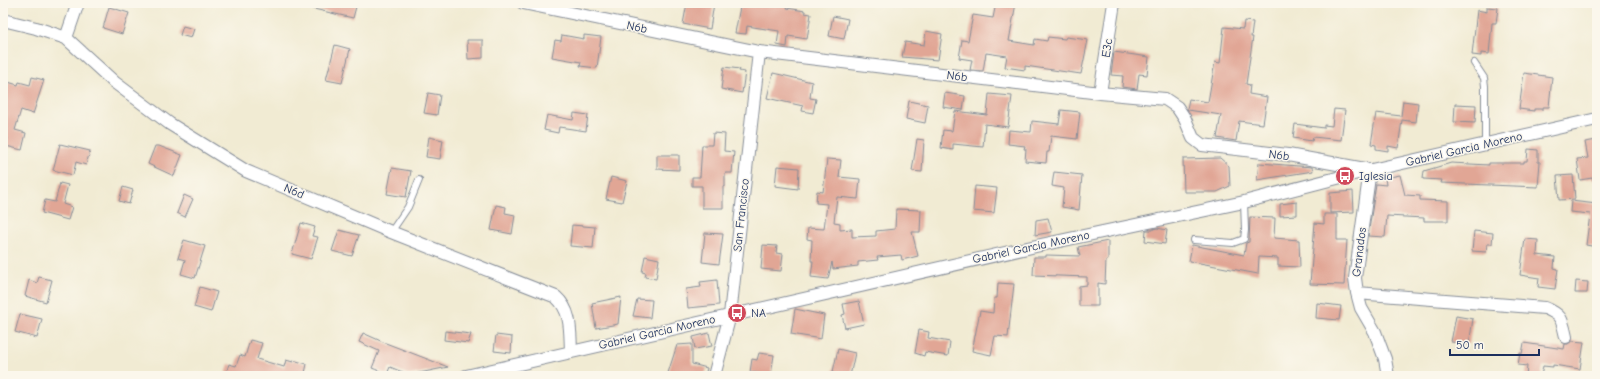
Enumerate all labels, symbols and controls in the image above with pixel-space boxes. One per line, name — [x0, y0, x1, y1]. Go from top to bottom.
street label: N6b — [625, 18, 649, 36]
street label: E3c — [1099, 37, 1115, 59]
street label: N6b — [946, 68, 968, 84]
street label: Gabriel Garcia Moreno — [1404, 129, 1524, 169]
street label: N6b — [1268, 147, 1290, 163]
bus stop icon: Iglesia — [1334, 165, 1356, 187]
place label: Iglesia — [1359, 169, 1393, 183]
street label: San Francisco — [730, 178, 752, 252]
street label: N6d — [282, 180, 306, 202]
street label: Granados — [1349, 226, 1369, 278]
street label: Gabriel Garcia Moreno — [971, 228, 1091, 266]
bus stop icon: NA — [726, 302, 748, 324]
place label: NA — [751, 306, 766, 320]
street label: Gabriel Garcia Moreno — [597, 312, 717, 352]
scale bar — [1450, 331, 1539, 357]
text: 50 m — [1456, 338, 1484, 352]

